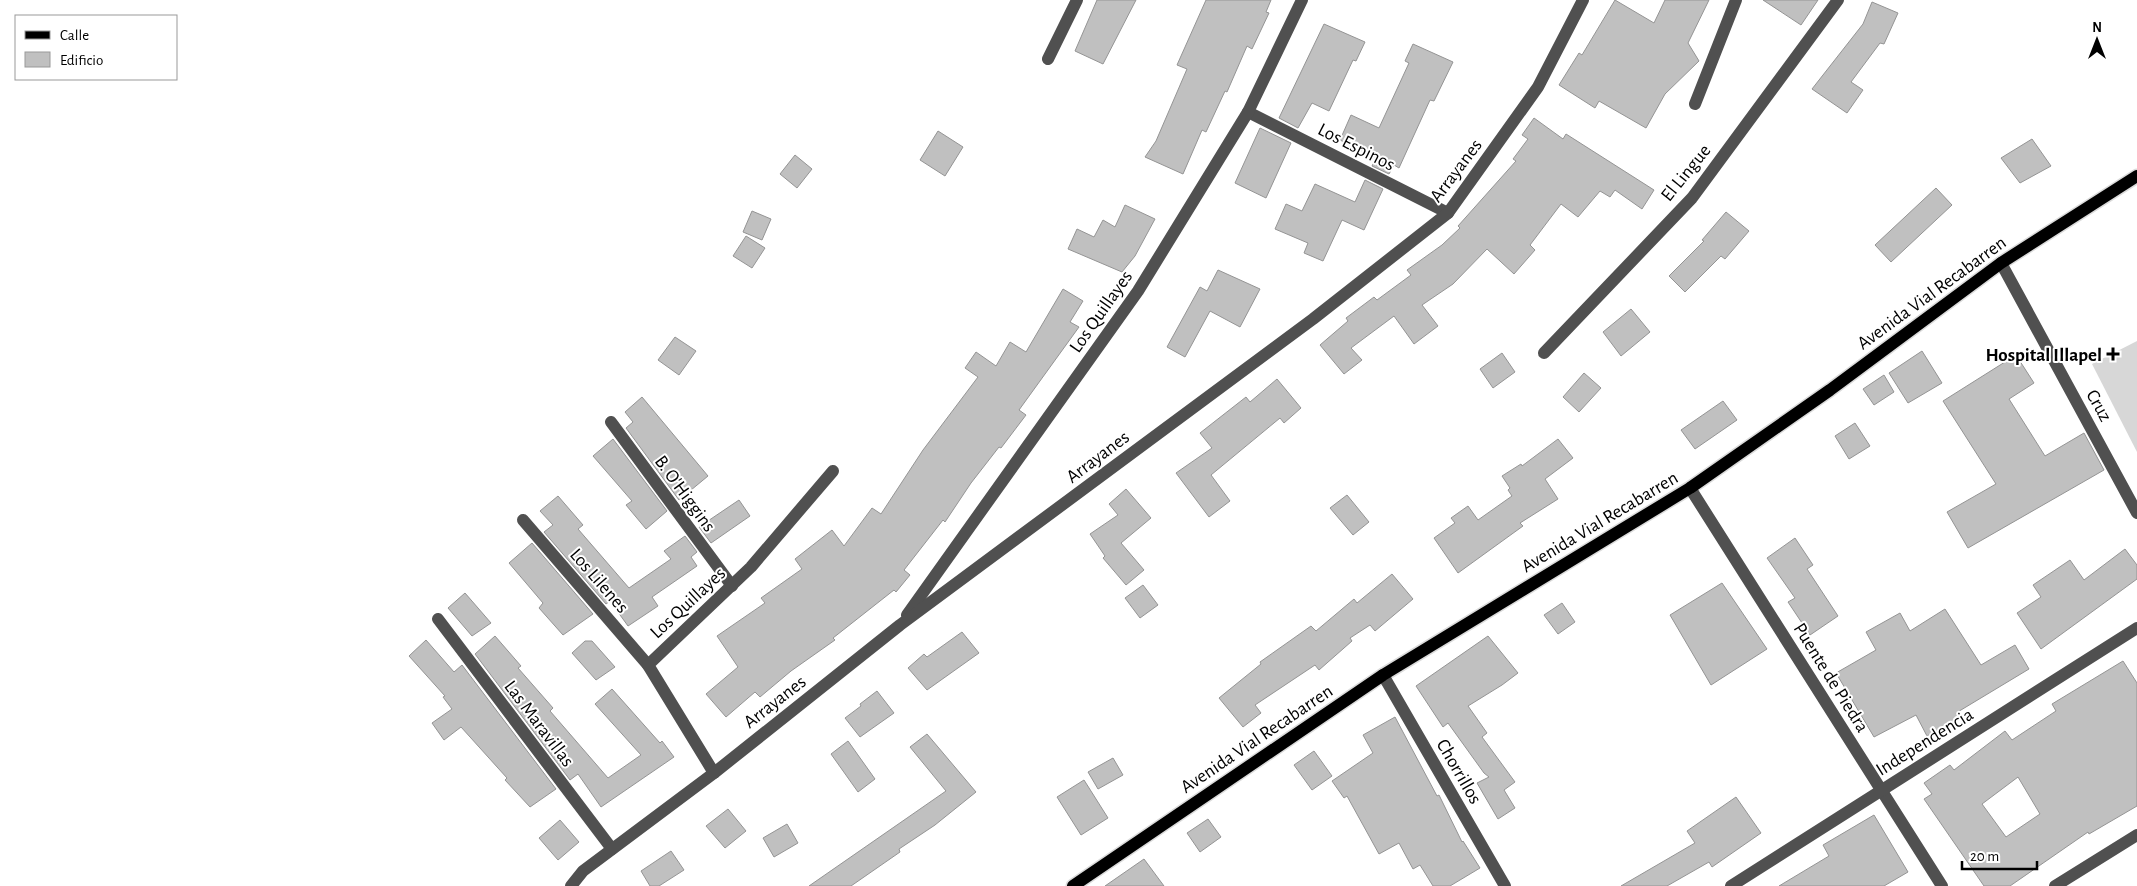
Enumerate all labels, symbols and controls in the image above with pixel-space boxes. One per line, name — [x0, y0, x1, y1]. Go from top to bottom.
legend — [15, 15, 178, 80]
north arrow — [2072, 15, 2122, 65]
text: N — [2092, 21, 2102, 35]
text: Calle — [60, 28, 89, 43]
text: Edificio — [60, 53, 103, 68]
street label: Los Espinos — [1315, 120, 1398, 175]
street label: Arrayanes — [1427, 136, 1486, 206]
street label: El Lingue — [1658, 141, 1715, 205]
street label: Avenida Vial Recabarren — [1854, 233, 2010, 353]
street label: Los Quillayes — [1066, 267, 1136, 356]
place label: Hospital Illapel — [1985, 346, 2102, 365]
marker: Hospital Illapel — [2106, 347, 2120, 361]
street label: Cruz — [2082, 387, 2115, 425]
street label: Arrayanes — [1063, 428, 1133, 487]
street label: B. O'Higgins — [651, 452, 719, 536]
street label: Avenida Vial Recabarren — [1518, 468, 1681, 577]
street label: Los Lilenes — [566, 545, 632, 617]
street label: Los Quillayes — [647, 564, 729, 642]
street label: Puente de Piedra — [1790, 620, 1872, 736]
street label: Arrayanes — [740, 672, 810, 732]
street label: Las Maravillas — [500, 677, 577, 771]
street label: Avenida Vial Recabarren — [1177, 681, 1336, 797]
street label: Independencia — [1873, 705, 1977, 780]
street label: Chorrillos — [1433, 736, 1485, 807]
scale bar — [1962, 838, 2037, 870]
text: 20 m — [1970, 849, 1999, 864]

